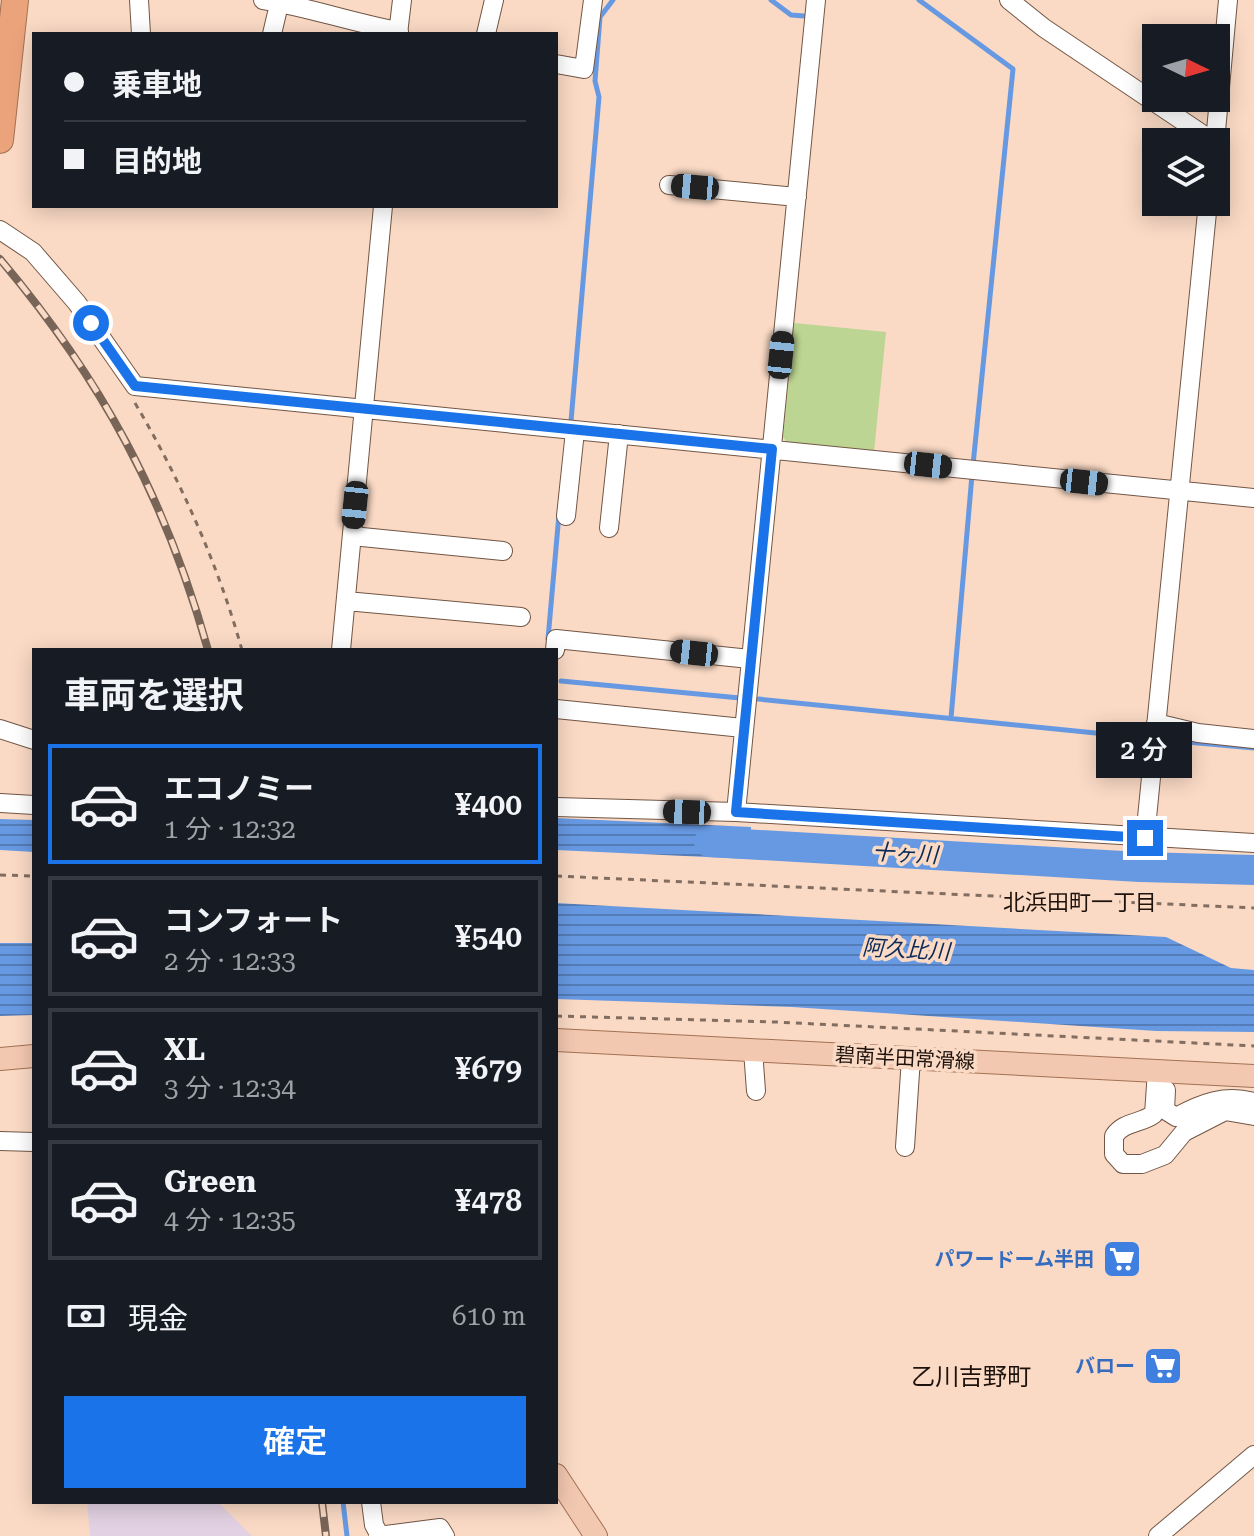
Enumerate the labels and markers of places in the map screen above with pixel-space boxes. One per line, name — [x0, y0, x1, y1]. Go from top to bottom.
supermarket icon: パワードーム半田 — [1101, 1238, 1143, 1280]
place label: パワードーム半田 — [935, 1247, 1094, 1271]
supermarket icon: バロー — [1142, 1345, 1184, 1387]
place label: バロー — [1075, 1354, 1135, 1378]

